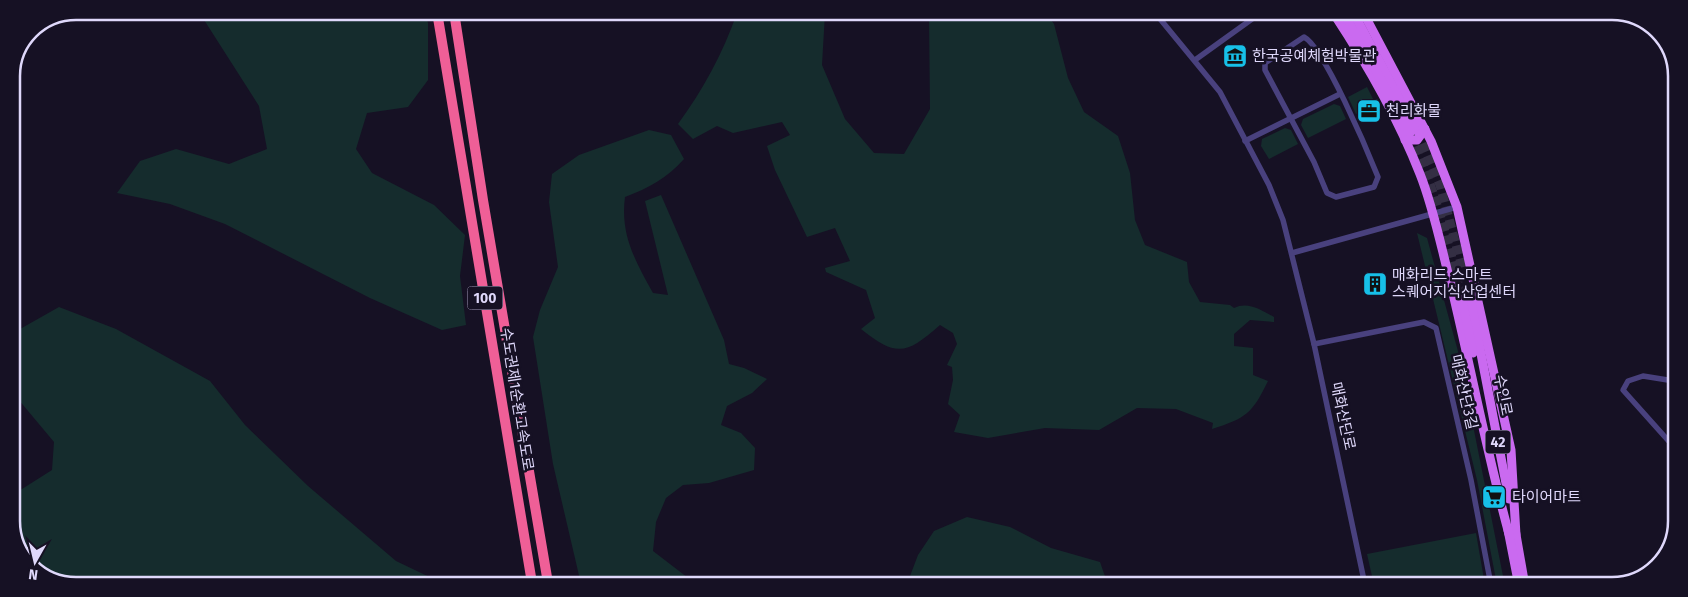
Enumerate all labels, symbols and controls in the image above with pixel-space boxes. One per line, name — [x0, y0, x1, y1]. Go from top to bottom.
museum icon: 한국공예체험박물관 — [1222, 43, 1248, 69]
place label: 한국공예체험박물관 — [1252, 47, 1376, 65]
office icon: 천리화물 — [1356, 98, 1382, 124]
place label: 천리화물 — [1386, 102, 1441, 120]
place label: 매화리드 스마트 스퀘어지식산업센터 — [1392, 266, 1516, 301]
building icon: 매화리드 스마트 스퀘어지식산업센터 — [1362, 271, 1388, 297]
road number: 100 — [468, 286, 502, 310]
street label: 수도권제1순환고속도로 — [497, 326, 537, 472]
street label: 매화산단3길 — [1447, 353, 1481, 431]
street label: 수인로 — [1490, 373, 1516, 417]
street label: 매화산단로 — [1327, 380, 1359, 452]
road number: 42 — [1486, 431, 1510, 454]
supermarket icon: 타이어마트 — [1481, 484, 1507, 510]
place label: 타이어마트 — [1512, 488, 1581, 506]
north arrow — [10, 537, 60, 587]
text: N — [27, 565, 39, 583]

